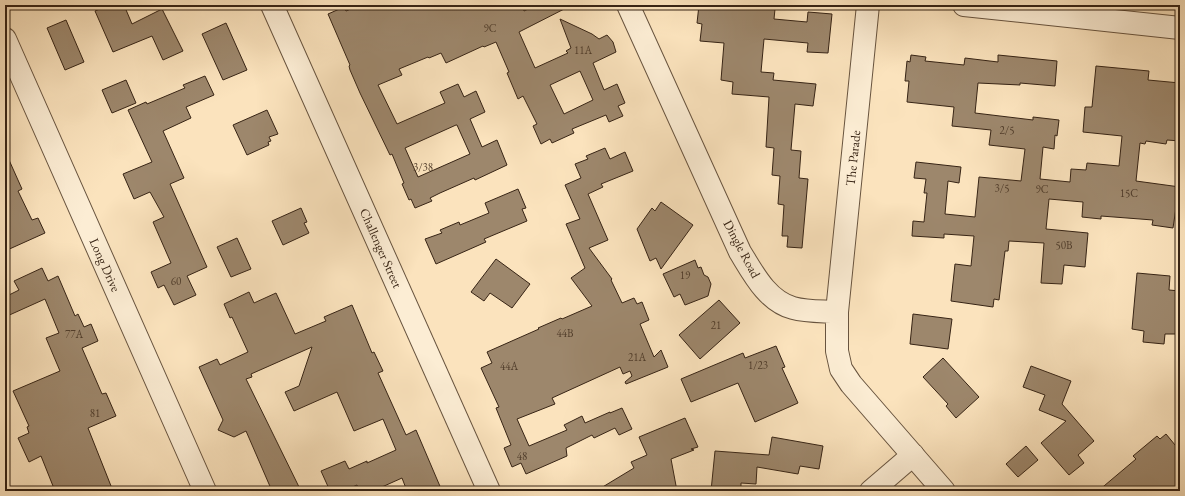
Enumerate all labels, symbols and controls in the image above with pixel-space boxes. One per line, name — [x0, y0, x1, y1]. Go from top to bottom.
house number: 9C — [483, 21, 497, 35]
house number: 11A — [574, 43, 592, 57]
house number: 2/5 — [1000, 123, 1014, 137]
street label: The Parade — [842, 129, 864, 187]
house number: 3/38 — [413, 160, 433, 174]
house number: 3/5 — [995, 181, 1009, 195]
house number: 9C — [1035, 182, 1049, 196]
house number: 15C — [1120, 186, 1138, 200]
street label: Challenger Street — [356, 205, 406, 291]
street label: Dingle Road — [720, 217, 765, 281]
street label: Long Drive — [86, 236, 124, 294]
house number: 50B — [1055, 238, 1073, 252]
house number: 19 — [680, 268, 691, 282]
house number: 60 — [171, 274, 181, 288]
house number: 21 — [711, 318, 721, 332]
house number: 44B — [556, 326, 574, 340]
house number: 77A — [65, 327, 83, 341]
house number: 21A — [628, 350, 646, 364]
house number: 1/23 — [748, 358, 768, 372]
house number: 44A — [500, 359, 518, 373]
house number: 81 — [90, 406, 100, 420]
house number: 48 — [517, 449, 527, 463]

